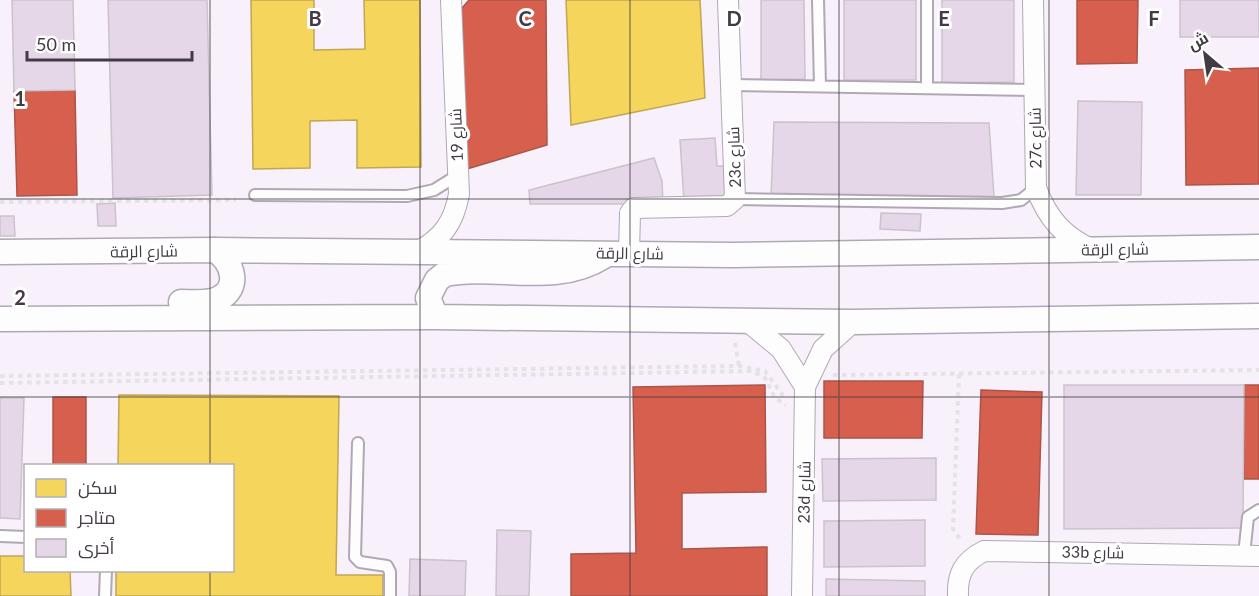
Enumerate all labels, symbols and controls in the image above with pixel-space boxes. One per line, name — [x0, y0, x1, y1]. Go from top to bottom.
text: B — [308, 6, 322, 30]
text: C — [518, 6, 532, 30]
text: D — [726, 6, 742, 30]
text: E — [938, 6, 950, 30]
text: F — [1148, 6, 1160, 30]
scale bar — [27, 24, 192, 62]
north arrow — [1175, 24, 1235, 84]
text: ش — [1184, 27, 1212, 55]
text: 50 m — [36, 33, 76, 55]
text: 1 — [14, 86, 26, 110]
street label: 27c شارع — [1024, 107, 1048, 169]
street label: شارع 19 — [445, 108, 469, 162]
street label: 23c شارع — [723, 126, 747, 188]
street label: شارع الرقة — [1081, 238, 1149, 262]
street label: شارع الرقة — [110, 240, 178, 264]
street label: شارع الرقة — [596, 242, 664, 266]
text: 2 — [14, 285, 26, 309]
street label: 23d شارع — [793, 461, 817, 524]
legend — [24, 464, 234, 572]
text: سكن — [78, 476, 117, 499]
text: متاجر — [77, 506, 116, 529]
text: أخرى — [78, 536, 115, 559]
street label: 33b شارع — [1061, 541, 1124, 565]

